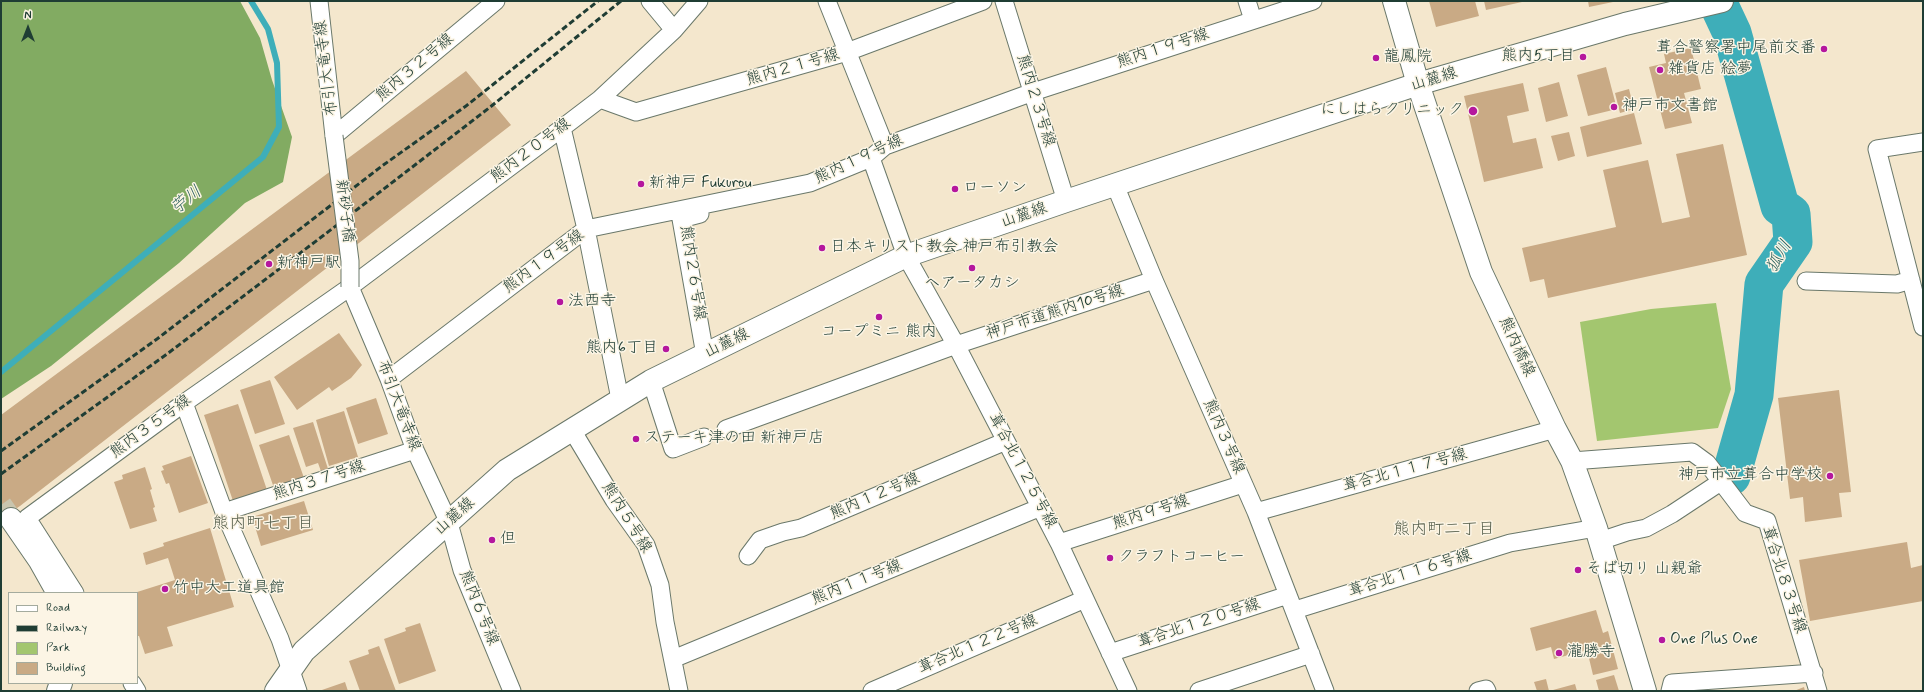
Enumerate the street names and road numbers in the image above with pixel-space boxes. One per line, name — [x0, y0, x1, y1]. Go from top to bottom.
street label: 布引大竜寺線 — [312, 19, 342, 117]
street label: 熊内１９号線 — [1114, 25, 1212, 73]
street label: 熊内３２号線 — [372, 30, 458, 106]
street label: 熊内２１号線 — [744, 46, 842, 90]
street label: 熊内２３号線 — [1012, 52, 1058, 150]
street label: 山麓線 — [1408, 64, 1460, 96]
street label: 熊内２０号線 — [487, 114, 575, 188]
street label: 熊内１９号線 — [811, 131, 907, 189]
street label: 新砂子橋 — [331, 178, 357, 244]
street label: 山麓線 — [998, 199, 1050, 233]
street label: 熊内２６号線 — [675, 224, 709, 322]
street label: 熊内１９号線 — [500, 226, 588, 298]
street label: 神戸市道熊内10号線 — [983, 282, 1127, 344]
street label: 熊内橋線 — [1494, 314, 1538, 380]
street label: 山麓線 — [701, 325, 753, 363]
street label: 布引大竜寺線 — [372, 358, 424, 454]
street label: 熊内３５号線 — [107, 391, 195, 463]
street label: 熊内３号線 — [1198, 397, 1248, 477]
street label: 葺合北１２５号線 — [983, 410, 1061, 532]
street label: 葺合北１１７号線 — [1341, 445, 1469, 497]
street label: 熊内３７号線 — [270, 457, 368, 505]
street label: 熊内１２号線 — [827, 469, 923, 525]
street label: 熊内５号線 — [597, 479, 655, 557]
street label: 熊内９号線 — [1110, 492, 1192, 534]
street label: 山麓線 — [431, 494, 479, 540]
street label: 葺合北８３号線 — [1757, 524, 1809, 636]
street label: 葺合北１１６号線 — [1346, 546, 1474, 602]
street label: 熊内１１号線 — [809, 556, 905, 610]
street label: 熊内６号線 — [454, 567, 502, 649]
street label: 葺合北１２０号線 — [1135, 595, 1263, 653]
street label: 葺合北１２２号線 — [915, 611, 1041, 679]

